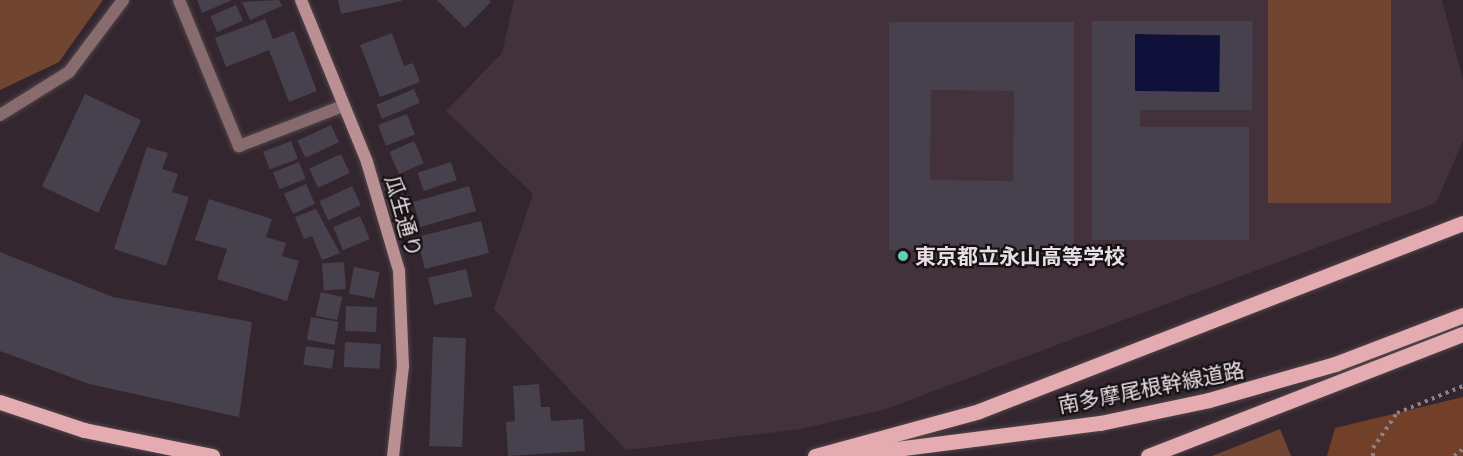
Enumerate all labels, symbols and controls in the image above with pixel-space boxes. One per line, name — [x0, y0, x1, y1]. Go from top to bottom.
street label: 瓜生通り — [380, 172, 428, 260]
place label: 東京都立永山高等学校 — [915, 243, 1125, 269]
marker: 東京都立永山高等学校 — [896, 249, 910, 263]
street label: 南多摩尾根幹線道路 — [1056, 357, 1246, 417]

